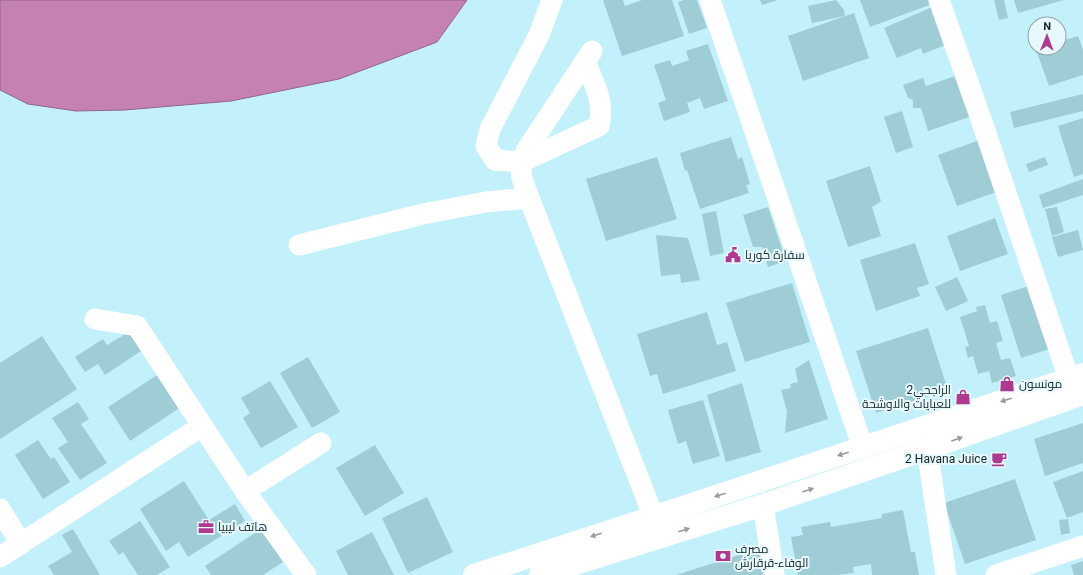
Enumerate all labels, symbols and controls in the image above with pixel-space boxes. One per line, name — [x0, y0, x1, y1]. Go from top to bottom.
north arrow — [1027, 16, 1067, 56]
text: N — [1043, 20, 1051, 33]
public building icon: سفارة كوريا — [724, 246, 742, 264]
place label: سفارة كوريا — [745, 248, 805, 262]
shop icon: مونسون — [998, 375, 1016, 393]
place label: مونسون — [1019, 377, 1062, 391]
place label: الراجحي2 للعبايات والاوشحة — [862, 383, 951, 411]
shop icon: الراجحي2 للعبايات والاوشحة — [954, 388, 972, 406]
one-way arrow — [1000, 397, 1012, 403]
one-way arrow — [952, 435, 964, 441]
cafe icon: 2 Havana Juice — [990, 450, 1008, 468]
one-way arrow — [837, 452, 849, 458]
place label: 2 Havana Juice — [905, 452, 987, 466]
one-way arrow — [802, 486, 814, 492]
one-way arrow — [713, 492, 725, 498]
office icon: هاتف ليبيا — [197, 518, 215, 536]
place label: هاتف ليبيا — [218, 520, 267, 534]
one-way arrow — [679, 527, 691, 533]
one-way arrow — [590, 532, 602, 538]
place label: مصرف الوفاء-قرقارش — [735, 542, 809, 570]
bank icon: مصرف الوفاء-قرقارش — [714, 547, 732, 565]

